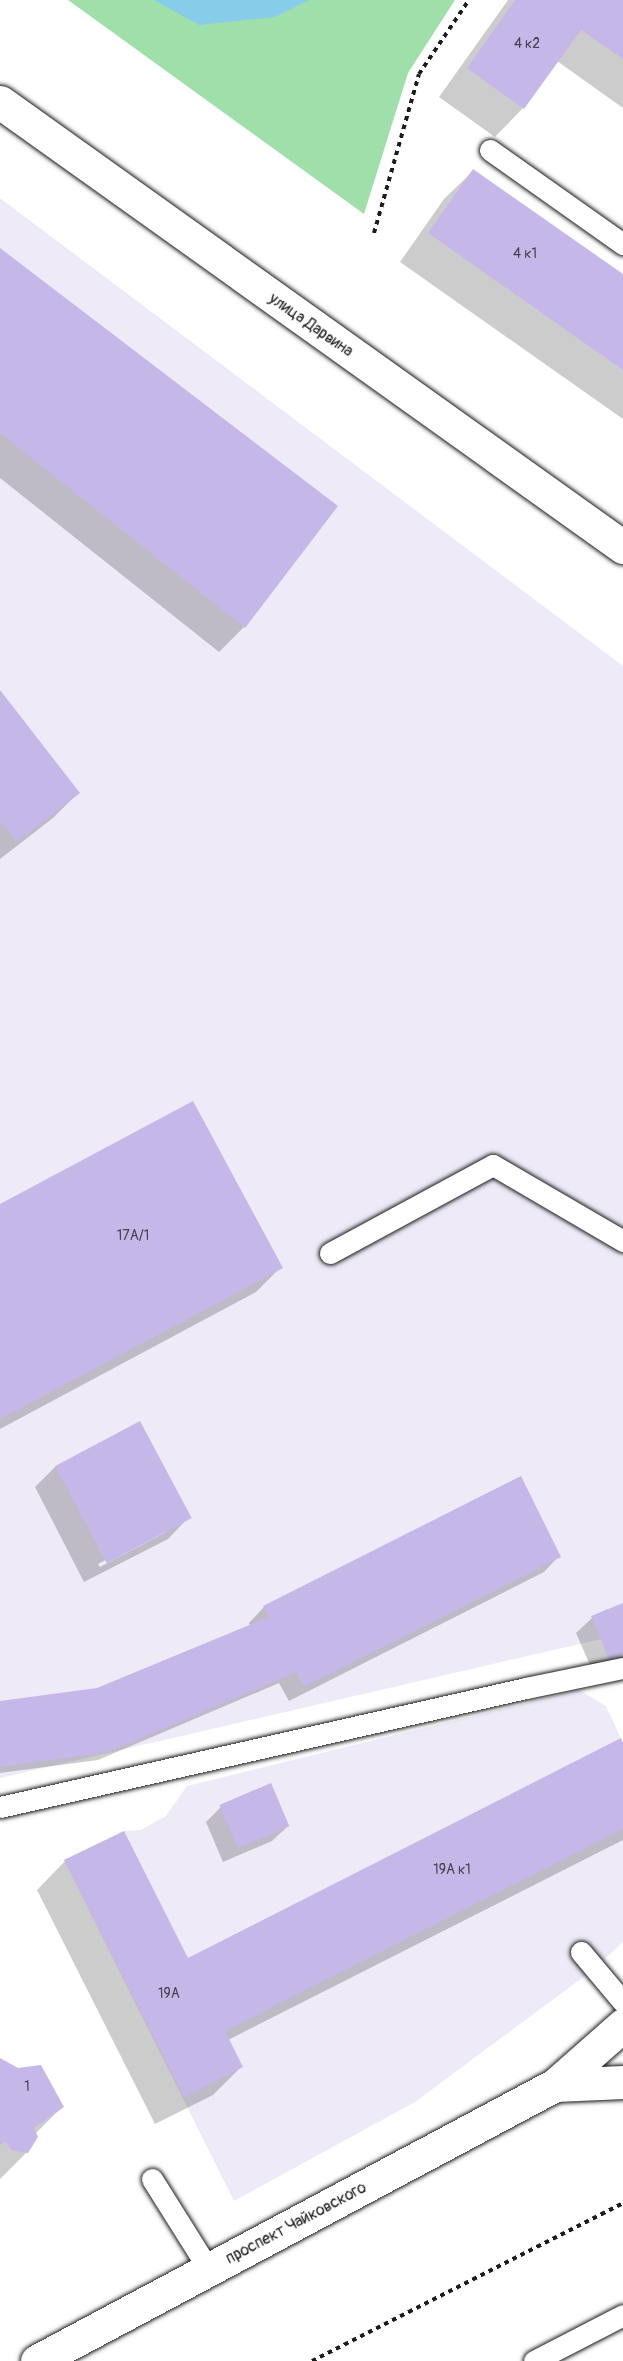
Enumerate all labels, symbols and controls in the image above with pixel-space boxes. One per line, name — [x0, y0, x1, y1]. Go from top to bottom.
house number: 4 к2 — [514, 36, 540, 52]
house number: 4 к1 — [513, 246, 537, 262]
street label: улица Дарвина — [265, 289, 357, 361]
house number: 17А/1 — [117, 1228, 149, 1244]
house number: 19А к1 — [433, 1862, 471, 1878]
house number: 19А — [158, 1986, 180, 2002]
house number: 1 — [24, 2079, 30, 2095]
street label: проспект Чайковского — [222, 2178, 370, 2268]

